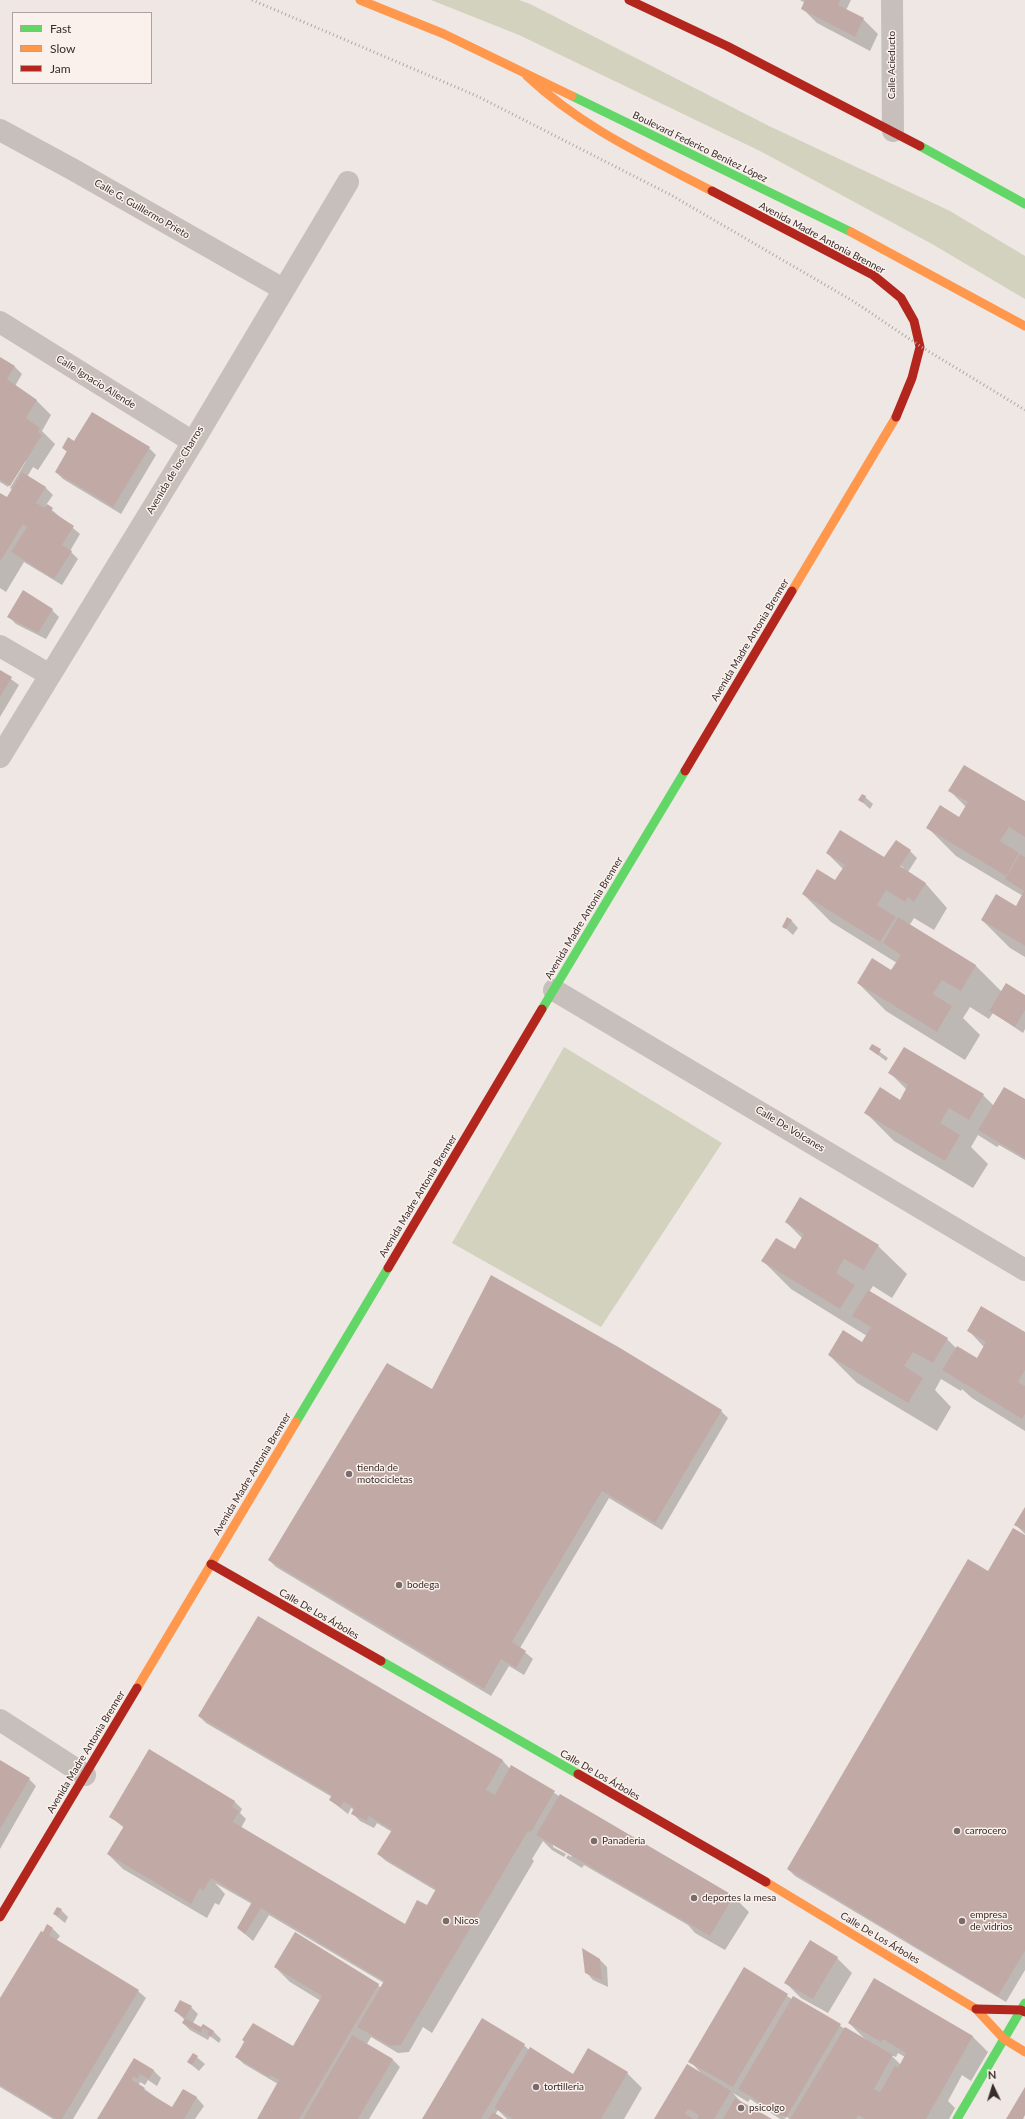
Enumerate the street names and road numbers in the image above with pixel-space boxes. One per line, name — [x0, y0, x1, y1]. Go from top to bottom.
street label: Calle Acieducto — [886, 31, 898, 99]
street label: Boulevard Federico Benítez López — [631, 109, 769, 185]
street label: Calle G. Guillermo Prieto — [92, 177, 192, 241]
street label: Avenida Madre Antonia Brenner — [757, 200, 887, 276]
street label: Calle Ignacio Allende — [54, 353, 138, 411]
street label: Avenida de los Charros — [144, 424, 206, 516]
street label: Avenida Madre Antonia Brenner — [709, 577, 791, 703]
street label: Avenida Madre Antonia Brenner — [543, 855, 625, 981]
street label: Calle De Volcanes — [753, 1104, 827, 1154]
street label: Avenida Madre Antonia Brenner — [377, 1133, 459, 1259]
street label: Avenida Madre Antonia Brenner — [211, 1411, 293, 1537]
street label: Calle De Los Árboles — [277, 1586, 361, 1642]
street label: Avenida Madre Antonia Brenner — [45, 1689, 127, 1815]
street label: Calle De Los Árboles — [558, 1747, 642, 1803]
street label: Calle De Los Árboles — [838, 1910, 922, 1966]

